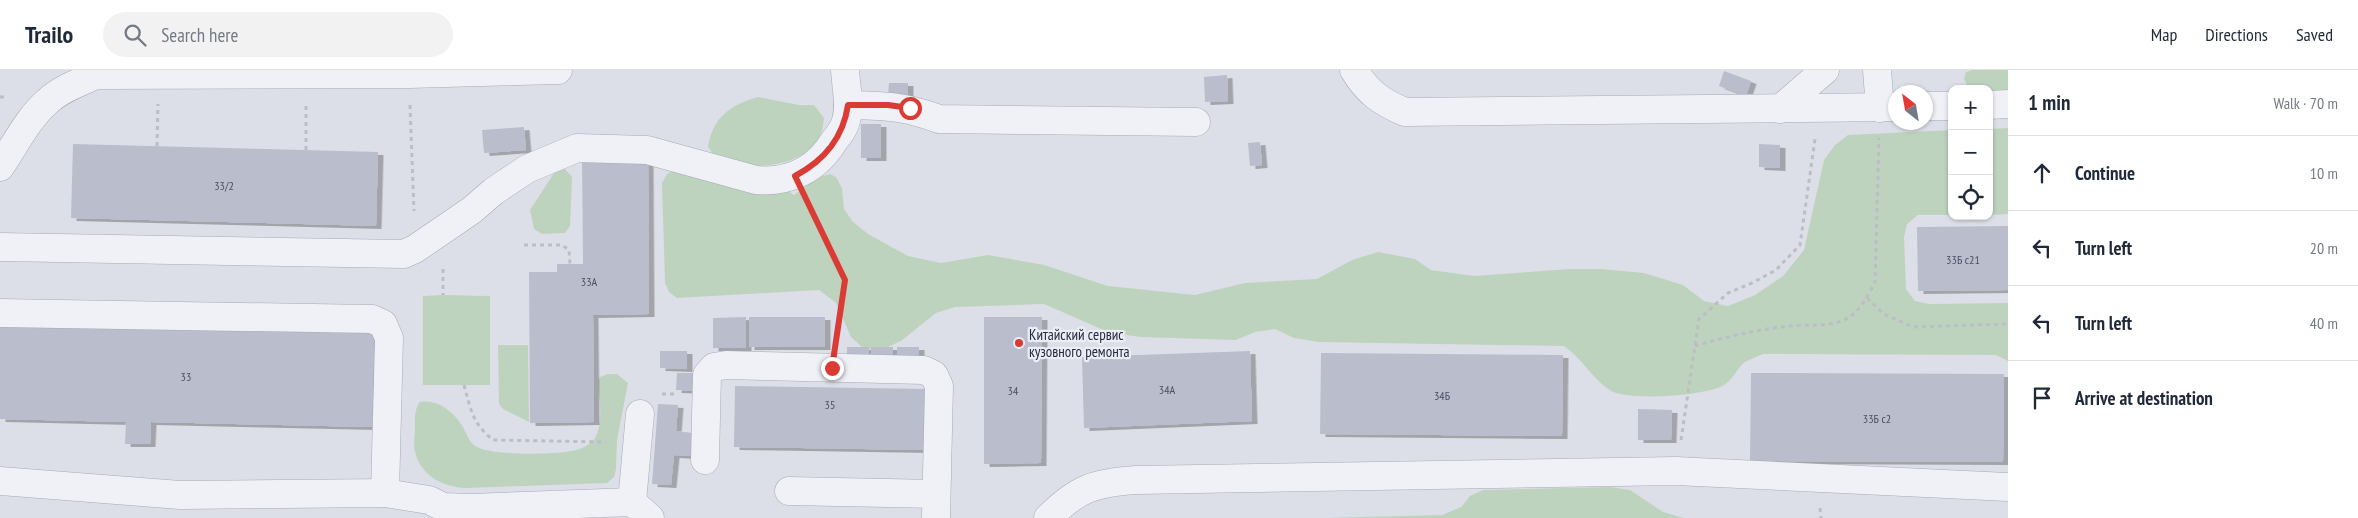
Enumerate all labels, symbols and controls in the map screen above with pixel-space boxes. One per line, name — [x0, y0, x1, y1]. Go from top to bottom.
search box — [103, 12, 453, 57]
text: Trailo — [25, 19, 73, 50]
icon: search — [121, 21, 149, 49]
text: Search here — [161, 23, 238, 47]
text: Map — [2151, 23, 2177, 46]
text: Directions — [2205, 23, 2268, 46]
text: Saved — [2296, 23, 2333, 46]
north arrow — [1888, 85, 1933, 130]
map controls — [1948, 85, 1993, 220]
button: + — [1948, 85, 1993, 130]
text: 1 min — [2028, 89, 2070, 116]
text: Walk · 70 m — [2273, 93, 2338, 113]
route start — [899, 97, 922, 120]
button: − — [1948, 130, 1993, 175]
icon: ahead — [2028, 159, 2056, 187]
text: Continue — [2075, 161, 2135, 185]
text: 10 m — [2310, 163, 2338, 183]
button: locate — [1948, 175, 1993, 220]
house number: 33/2 — [214, 178, 234, 193]
icon: left — [2028, 234, 2056, 262]
text: Turn left — [2075, 236, 2132, 260]
text: 20 m — [2310, 238, 2338, 258]
house number: 33Б с21 — [1946, 252, 1980, 267]
house number: 33А — [581, 274, 598, 289]
icon: left — [2028, 309, 2056, 337]
text: Turn left — [2075, 311, 2132, 335]
text: 40 m — [2310, 313, 2338, 333]
place label: Китайский сервис кузовного ремонта — [1029, 325, 1130, 361]
marker: Китайский сервис кузовного ремонта — [1013, 337, 1025, 349]
route end — [821, 357, 844, 380]
house number: 33 — [181, 369, 191, 384]
house number: 34А — [1159, 382, 1176, 397]
house number: 34 — [1008, 383, 1019, 398]
icon: arrive — [2028, 384, 2056, 412]
text: Arrive at destination — [2075, 386, 2213, 410]
house number: 34Б — [1434, 388, 1450, 403]
house number: 35 — [825, 397, 835, 412]
house number: 33Б с2 — [1863, 411, 1891, 426]

